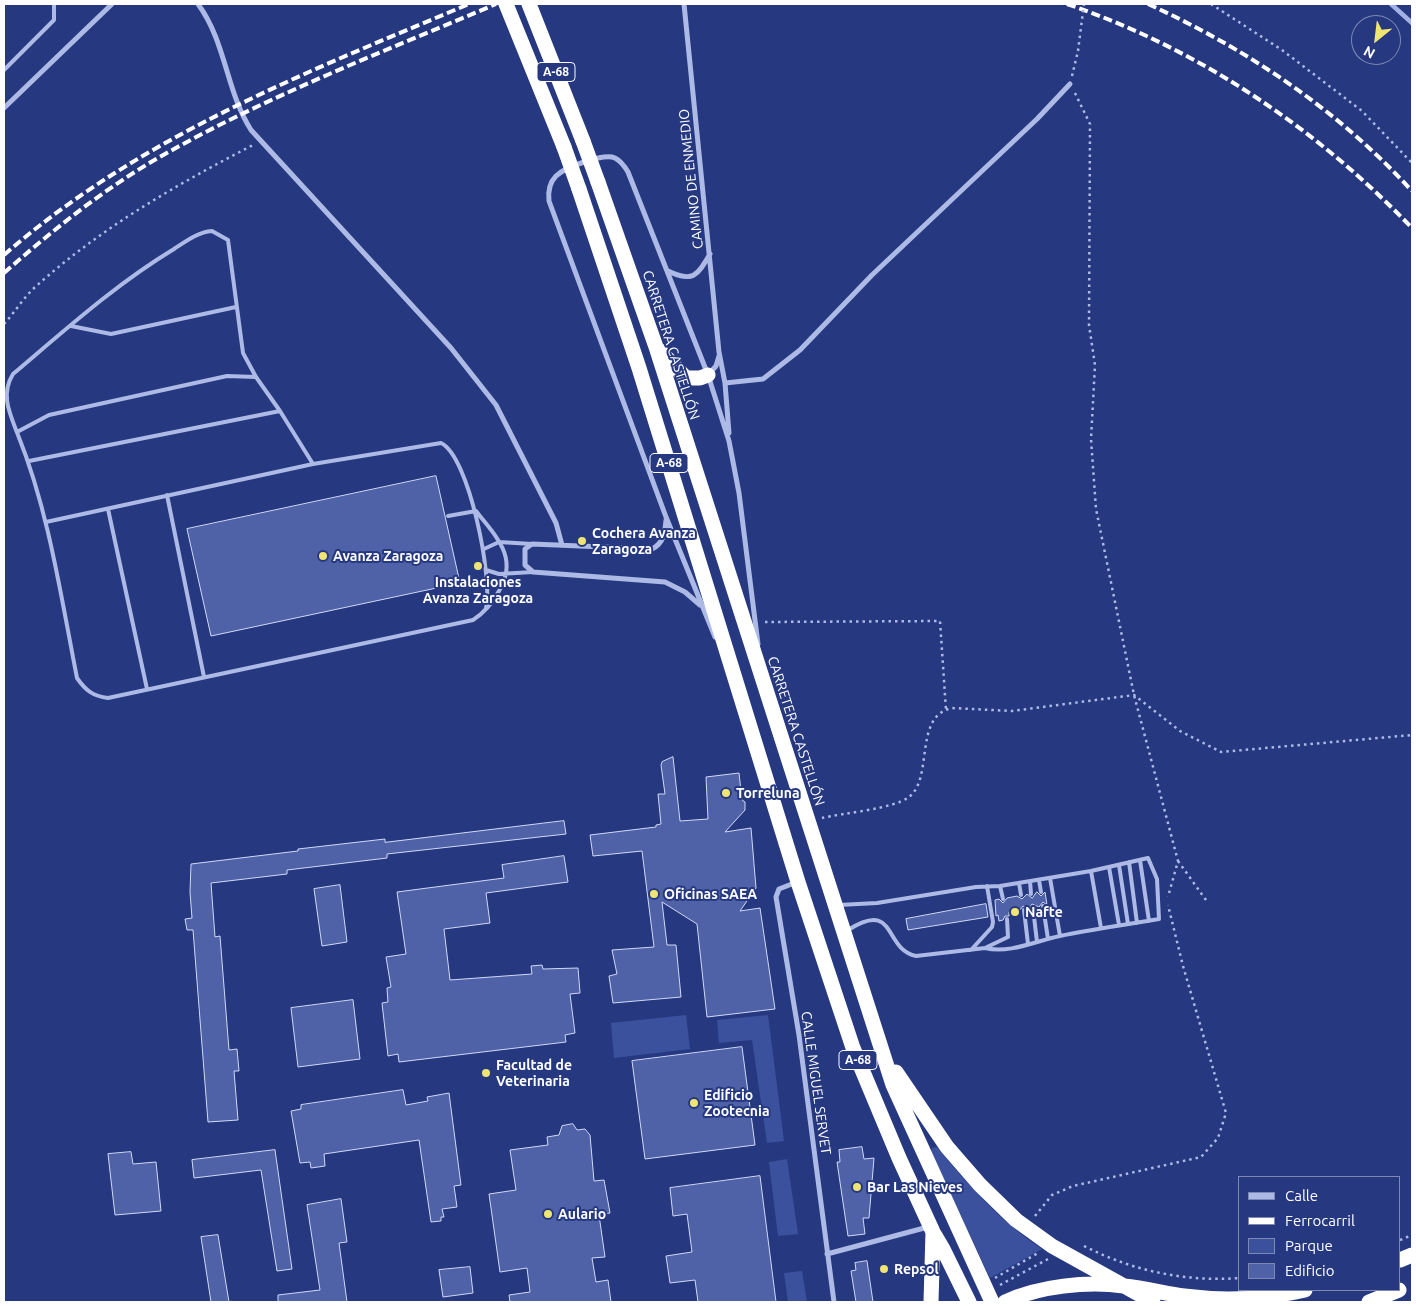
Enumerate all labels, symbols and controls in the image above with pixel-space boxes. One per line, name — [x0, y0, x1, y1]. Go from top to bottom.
north arrow — [1351, 15, 1401, 65]
text: N — [1361, 43, 1378, 62]
road number: A-68 — [537, 62, 575, 82]
street label: CAMINO DE ENMEDIO — [675, 108, 707, 250]
street label: CARRETERA CASTELLÓN — [639, 268, 703, 422]
road number: A-68 — [650, 453, 688, 472]
place label: Cochera Avanza Zaragoza — [592, 525, 696, 558]
marker: Cochera Avanza Zaragoza — [576, 535, 588, 547]
place label: Avanza Zaragoza — [333, 548, 443, 564]
marker: Avanza Zaragoza — [317, 550, 329, 562]
marker: Instalaciones Avanza Zaragoza — [472, 560, 484, 572]
place label: Instalaciones Avanza Zaragoza — [423, 574, 533, 606]
street label: CARRETERA CASTELLÓN — [764, 654, 828, 808]
place label: Torreluna — [736, 785, 800, 801]
marker: Torreluna — [720, 787, 732, 799]
place label: Oficinas SAEA — [664, 886, 757, 902]
marker: Oficinas SAEA — [648, 888, 660, 900]
place label: Nafte — [1025, 904, 1063, 920]
marker: Nafte — [1009, 906, 1021, 918]
street label: CALLE MIGUEL SERVET — [798, 1010, 834, 1156]
road number: A-68 — [839, 1050, 877, 1070]
place label: Facultad de Veterinaria — [496, 1057, 572, 1090]
marker: Facultad de Veterinaria — [480, 1067, 492, 1079]
place label: Edificio Zootecnia — [704, 1087, 770, 1120]
marker: Edificio Zootecnia — [688, 1097, 700, 1109]
legend — [1238, 1176, 1401, 1291]
place label: Bar Las Nieves — [867, 1179, 963, 1195]
marker: Bar Las Nieves — [851, 1181, 863, 1193]
text: Calle — [1285, 1187, 1318, 1204]
place label: Aulario — [558, 1206, 606, 1222]
marker: Aulario — [542, 1208, 554, 1220]
text: Ferrocarril — [1285, 1212, 1355, 1229]
text: Parque — [1285, 1237, 1333, 1254]
place label: Repsol — [894, 1261, 939, 1277]
text: Edificio — [1285, 1262, 1334, 1279]
marker: Repsol — [878, 1263, 890, 1275]

